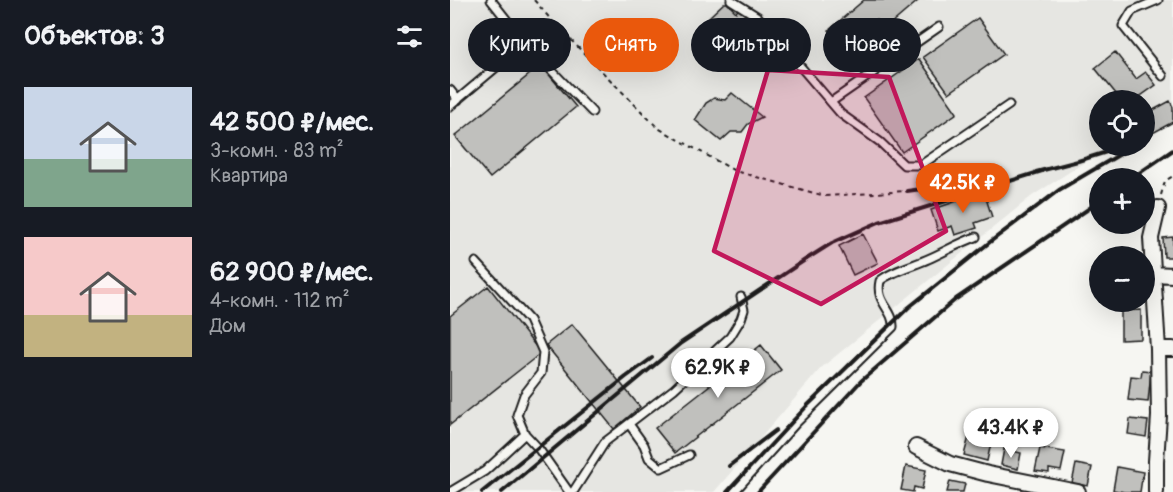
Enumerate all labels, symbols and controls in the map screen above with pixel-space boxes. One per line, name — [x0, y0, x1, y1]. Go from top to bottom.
chip: Купить — [468, 18, 571, 72]
chip: Снять — [583, 18, 679, 72]
chip: Фильтры — [691, 18, 811, 72]
chip: Новое — [823, 18, 921, 72]
text: Объектов: 3 — [24, 20, 165, 52]
icon: filters — [393, 20, 426, 53]
map controls — [1089, 90, 1155, 312]
button: locate — [1089, 90, 1155, 156]
text: 42 500 ₽/мес. — [210, 106, 374, 138]
icon: home — [72, 111, 144, 183]
text: 3-комн. · 83 m² — [210, 138, 344, 163]
text: Квартира — [210, 163, 288, 188]
pin: 42.5K ₽ — [908, 163, 1018, 214]
button: + — [1089, 168, 1155, 234]
text: 42.5K ₽ — [930, 170, 996, 195]
button: − — [1089, 246, 1155, 312]
text: 62 900 ₽/мес. — [210, 256, 374, 288]
icon: home — [72, 261, 144, 333]
text: 4-комн. · 112 m² — [210, 288, 350, 313]
text: Дом — [210, 313, 246, 338]
pin: 62.9K ₽ — [663, 348, 773, 399]
text: 62.9K ₽ — [685, 355, 751, 380]
pin: 43.4K ₽ — [956, 408, 1066, 459]
text: 43.4K ₽ — [977, 415, 1045, 440]

